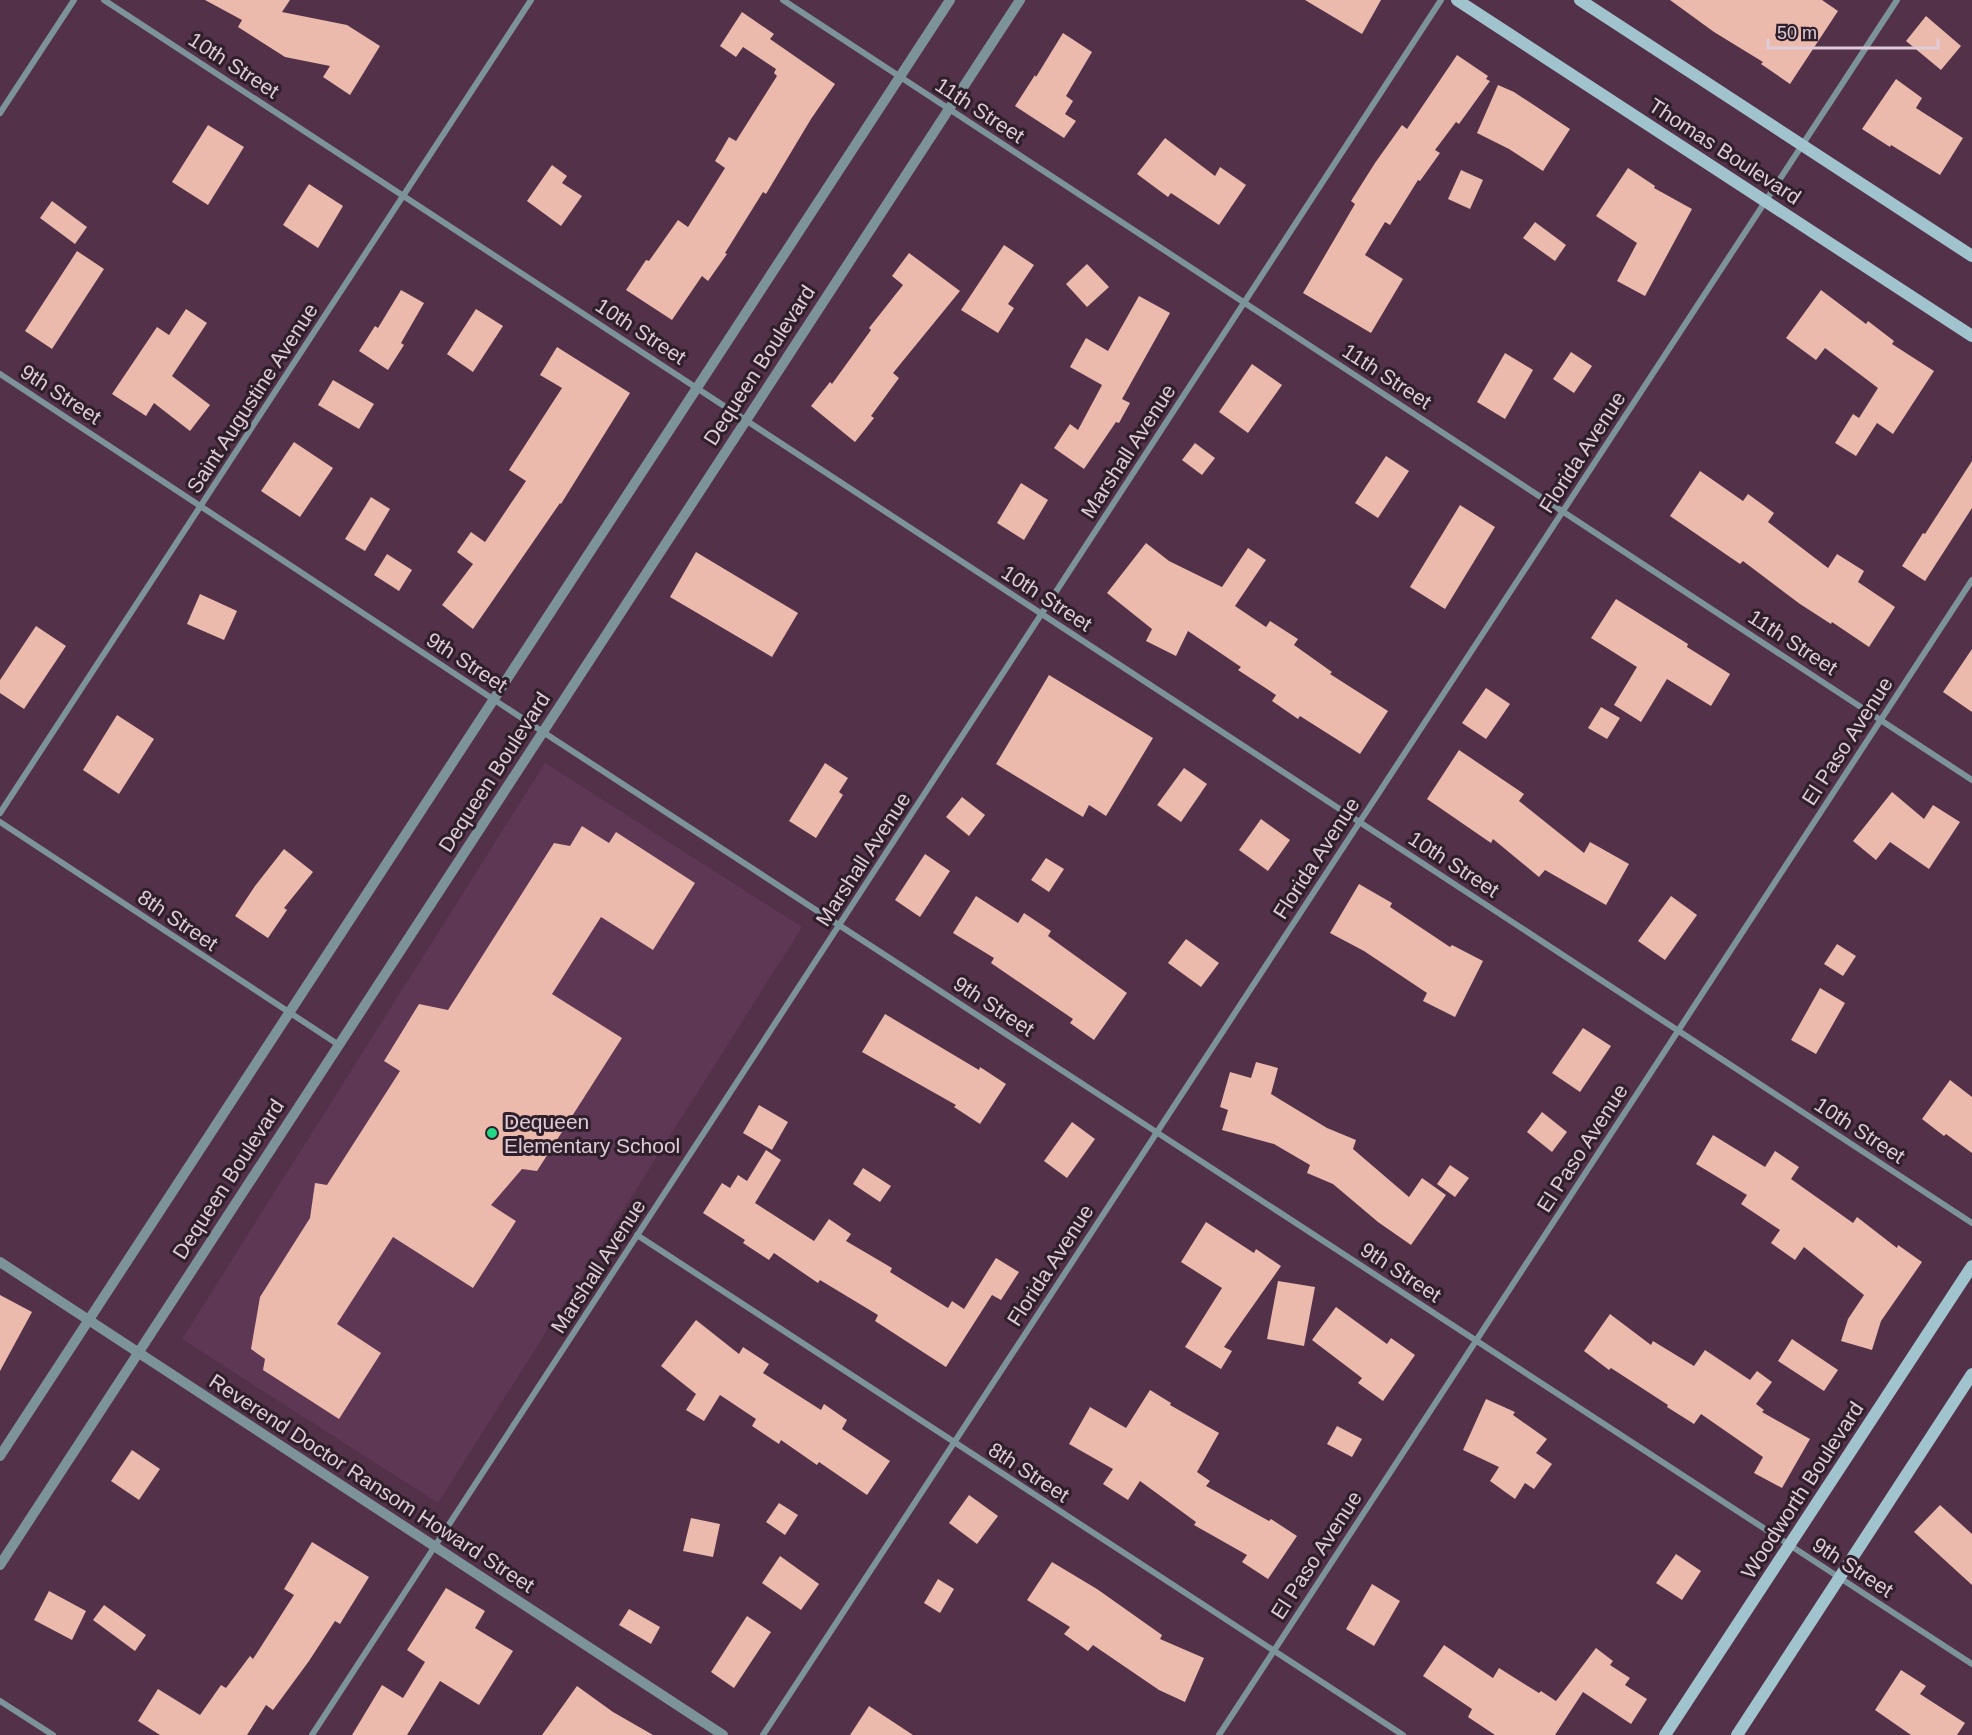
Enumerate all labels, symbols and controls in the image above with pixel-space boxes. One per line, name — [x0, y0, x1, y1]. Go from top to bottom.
scale bar — [1768, 12, 1938, 50]
text: 50 m — [1777, 23, 1817, 43]
street label: 10th Street — [185, 27, 283, 103]
street label: 11th Street — [931, 73, 1029, 147]
street label: Thomas Boulevard — [1645, 93, 1805, 209]
street label: Dequeen Boulevard — [699, 281, 819, 449]
street label: 10th Street — [592, 293, 690, 369]
street label: Saint Augustine Avenue — [182, 299, 322, 497]
street label: 11th Street — [1338, 339, 1436, 413]
street label: 9th Street — [17, 360, 106, 429]
street label: Marshall Avenue — [1076, 380, 1180, 522]
street label: Florida Avenue — [1534, 387, 1630, 517]
street label: 10th Street — [998, 560, 1096, 636]
street label: 11th Street — [1744, 605, 1842, 679]
street label: 9th Street — [423, 628, 512, 697]
street label: El Paso Avenue — [1797, 673, 1897, 809]
street label: Dequeen Boulevard — [434, 688, 554, 856]
street label: Marshall Avenue — [811, 788, 915, 930]
street label: Florida Avenue — [1268, 793, 1364, 923]
street label: 10th Street — [1405, 826, 1503, 902]
street label: 8th Street — [134, 885, 222, 955]
street label: 9th Street — [950, 972, 1039, 1041]
street label: El Paso Avenue — [1532, 1080, 1632, 1216]
street label: 10th Street — [1811, 1092, 1909, 1168]
street label: Dequeen Boulevard — [168, 1095, 288, 1263]
place label: Dequeen Elementary School — [504, 1110, 680, 1157]
marker: Dequeen Elementary School — [485, 1126, 499, 1140]
street label: Marshall Avenue — [546, 1195, 650, 1337]
street label: Florida Avenue — [1002, 1200, 1098, 1330]
street label: 9th Street — [1357, 1238, 1446, 1307]
street label: Reverend Doctor Ransom Howard Street — [205, 1369, 539, 1597]
street label: Woodworth Boulevard — [1736, 1397, 1868, 1583]
street label: 8th Street — [985, 1438, 1074, 1507]
street label: El Paso Avenue — [1266, 1487, 1366, 1623]
street label: 9th Street — [1809, 1533, 1898, 1602]

